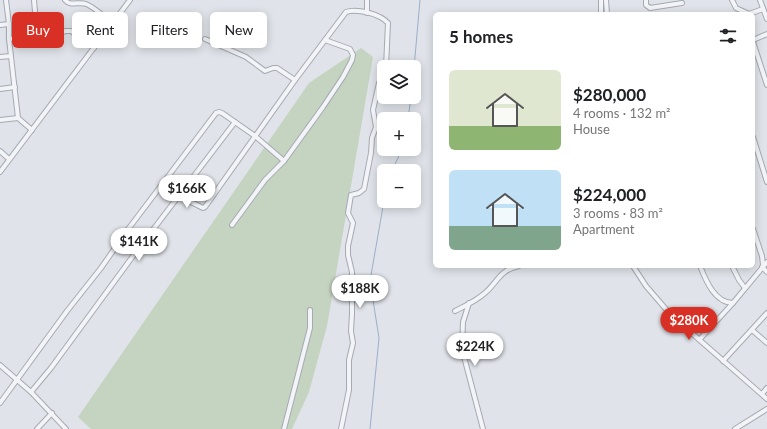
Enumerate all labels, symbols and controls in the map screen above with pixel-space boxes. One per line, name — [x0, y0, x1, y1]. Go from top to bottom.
chip: Buy — [12, 12, 64, 48]
chip: Rent — [72, 12, 128, 48]
chip: Filters — [136, 12, 202, 48]
chip: New — [210, 12, 267, 48]
icon: filters — [717, 25, 739, 47]
text: 5 homes — [449, 26, 513, 47]
map controls — [377, 60, 421, 208]
button: layers — [377, 60, 421, 104]
text: $280,000 — [573, 84, 646, 105]
icon: home — [481, 86, 529, 134]
text: 4 rooms · 132 m² — [573, 105, 670, 121]
button: + — [377, 112, 421, 156]
text: House — [573, 121, 610, 137]
button: − — [377, 164, 421, 208]
pin: $166K — [159, 175, 215, 209]
text: $166K — [167, 180, 207, 196]
text: $224,000 — [573, 184, 646, 205]
icon: home — [481, 186, 529, 234]
text: 3 rooms · 83 m² — [573, 205, 663, 221]
text: Apartment — [573, 221, 634, 237]
pin: $141K — [111, 228, 167, 262]
text: $141K — [119, 233, 159, 249]
pin: $188K — [332, 275, 388, 309]
text: $188K — [340, 280, 380, 296]
pin: $280K — [661, 307, 717, 341]
text: $280K — [669, 312, 709, 328]
pin: $224K — [447, 333, 503, 367]
text: $224K — [455, 338, 495, 354]

